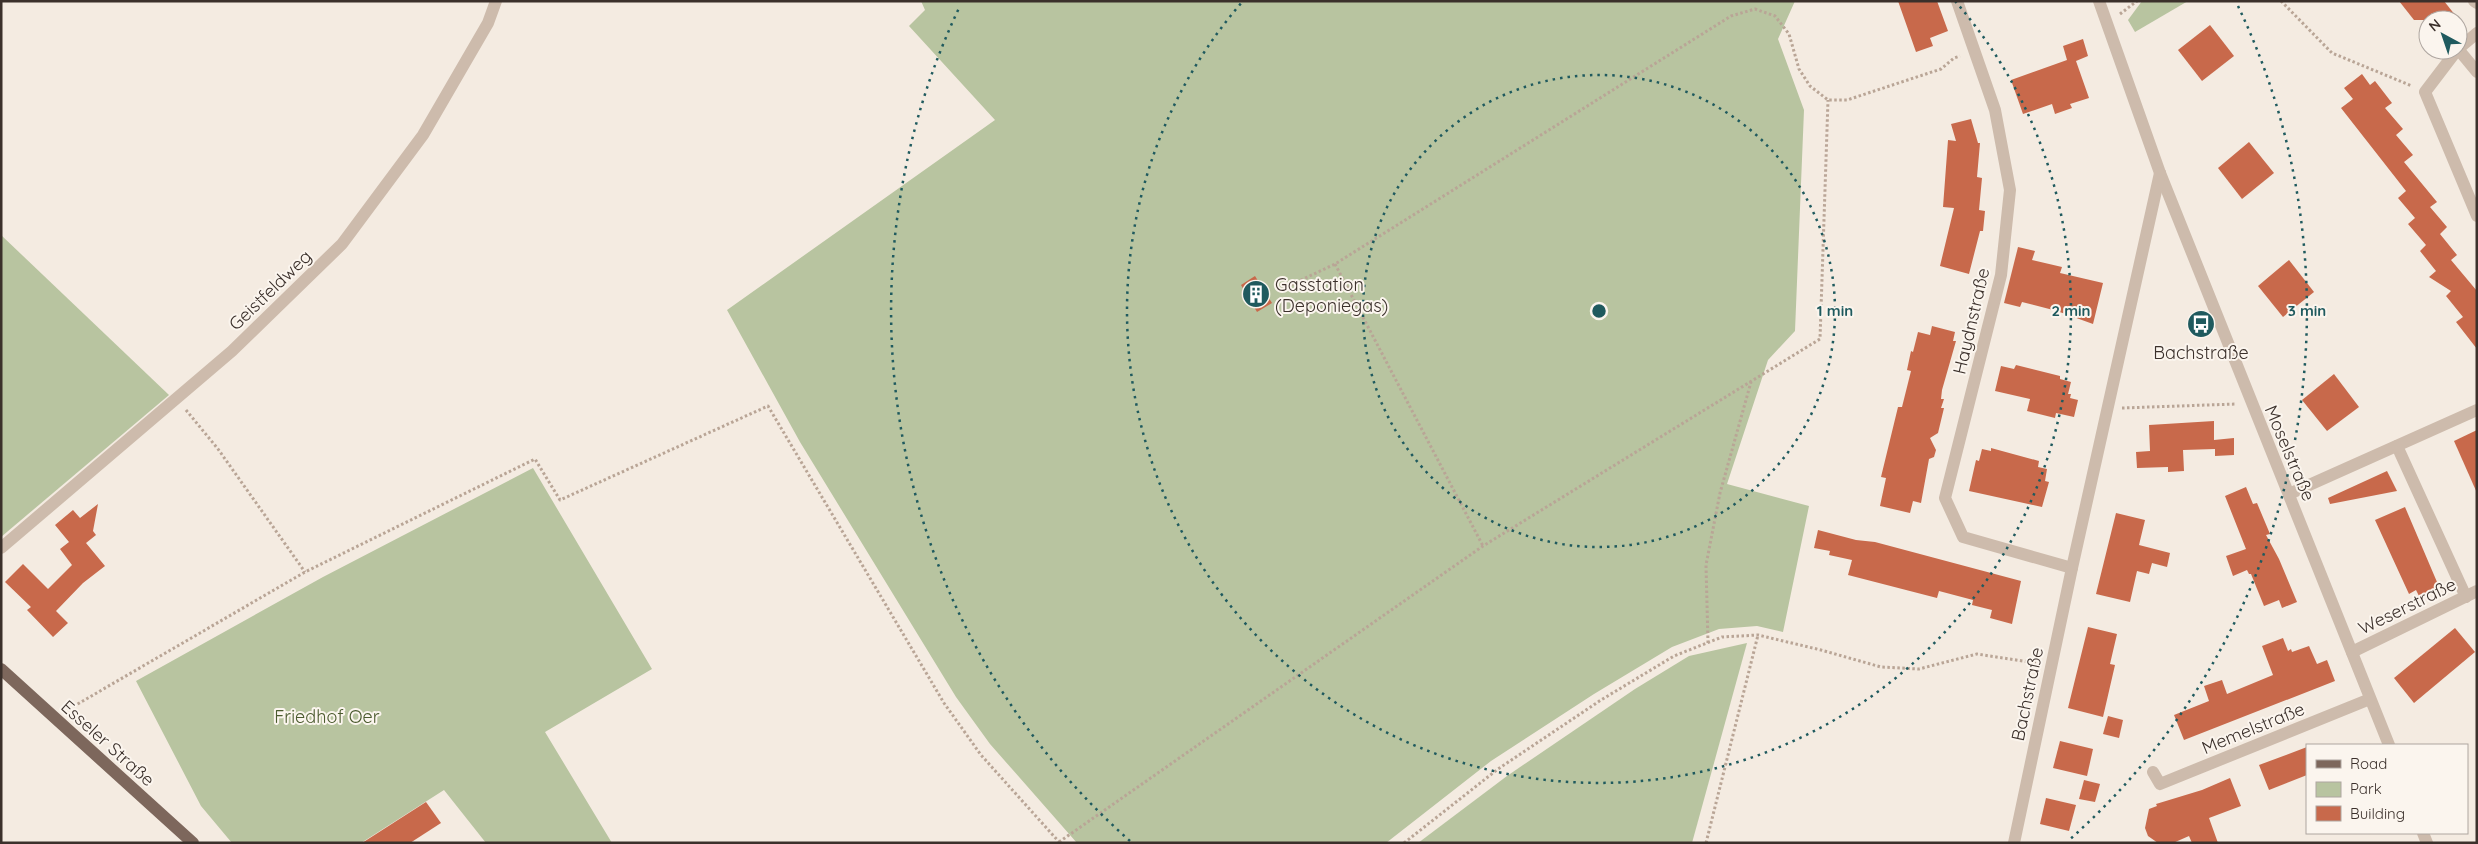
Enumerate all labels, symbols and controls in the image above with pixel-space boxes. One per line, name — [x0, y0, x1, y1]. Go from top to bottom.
north arrow — [2418, 10, 2468, 60]
text: N — [2425, 15, 2444, 35]
street label: Geistfeldweg — [224, 245, 316, 335]
street label: Haydnstraße — [1948, 266, 1994, 376]
place label: Gasstation (Deponiegas) — [1275, 273, 1388, 317]
building icon: Gasstation (Deponiegas) — [1241, 279, 1271, 309]
text: 1 min — [1817, 301, 1853, 320]
text: 2 min — [2051, 301, 2091, 320]
text: 3 min — [2288, 301, 2326, 320]
centre of rings — [1590, 302, 1608, 320]
bus stop icon: Bachstraße — [2186, 309, 2216, 339]
place label: Bachstraße — [2153, 341, 2249, 364]
street label: Moselstraße — [2260, 402, 2320, 504]
street label: Weserstraße — [2354, 572, 2460, 640]
street label: Bachstraße — [2006, 645, 2048, 743]
street label: Esseler Straße — [56, 695, 160, 791]
street label: Memelstraße — [2198, 697, 2308, 759]
park label: Friedhof Oer — [274, 705, 380, 728]
legend — [2306, 744, 2468, 834]
text: Road — [2350, 754, 2387, 773]
text: Park — [2350, 779, 2382, 798]
text: Building — [2350, 804, 2405, 823]

